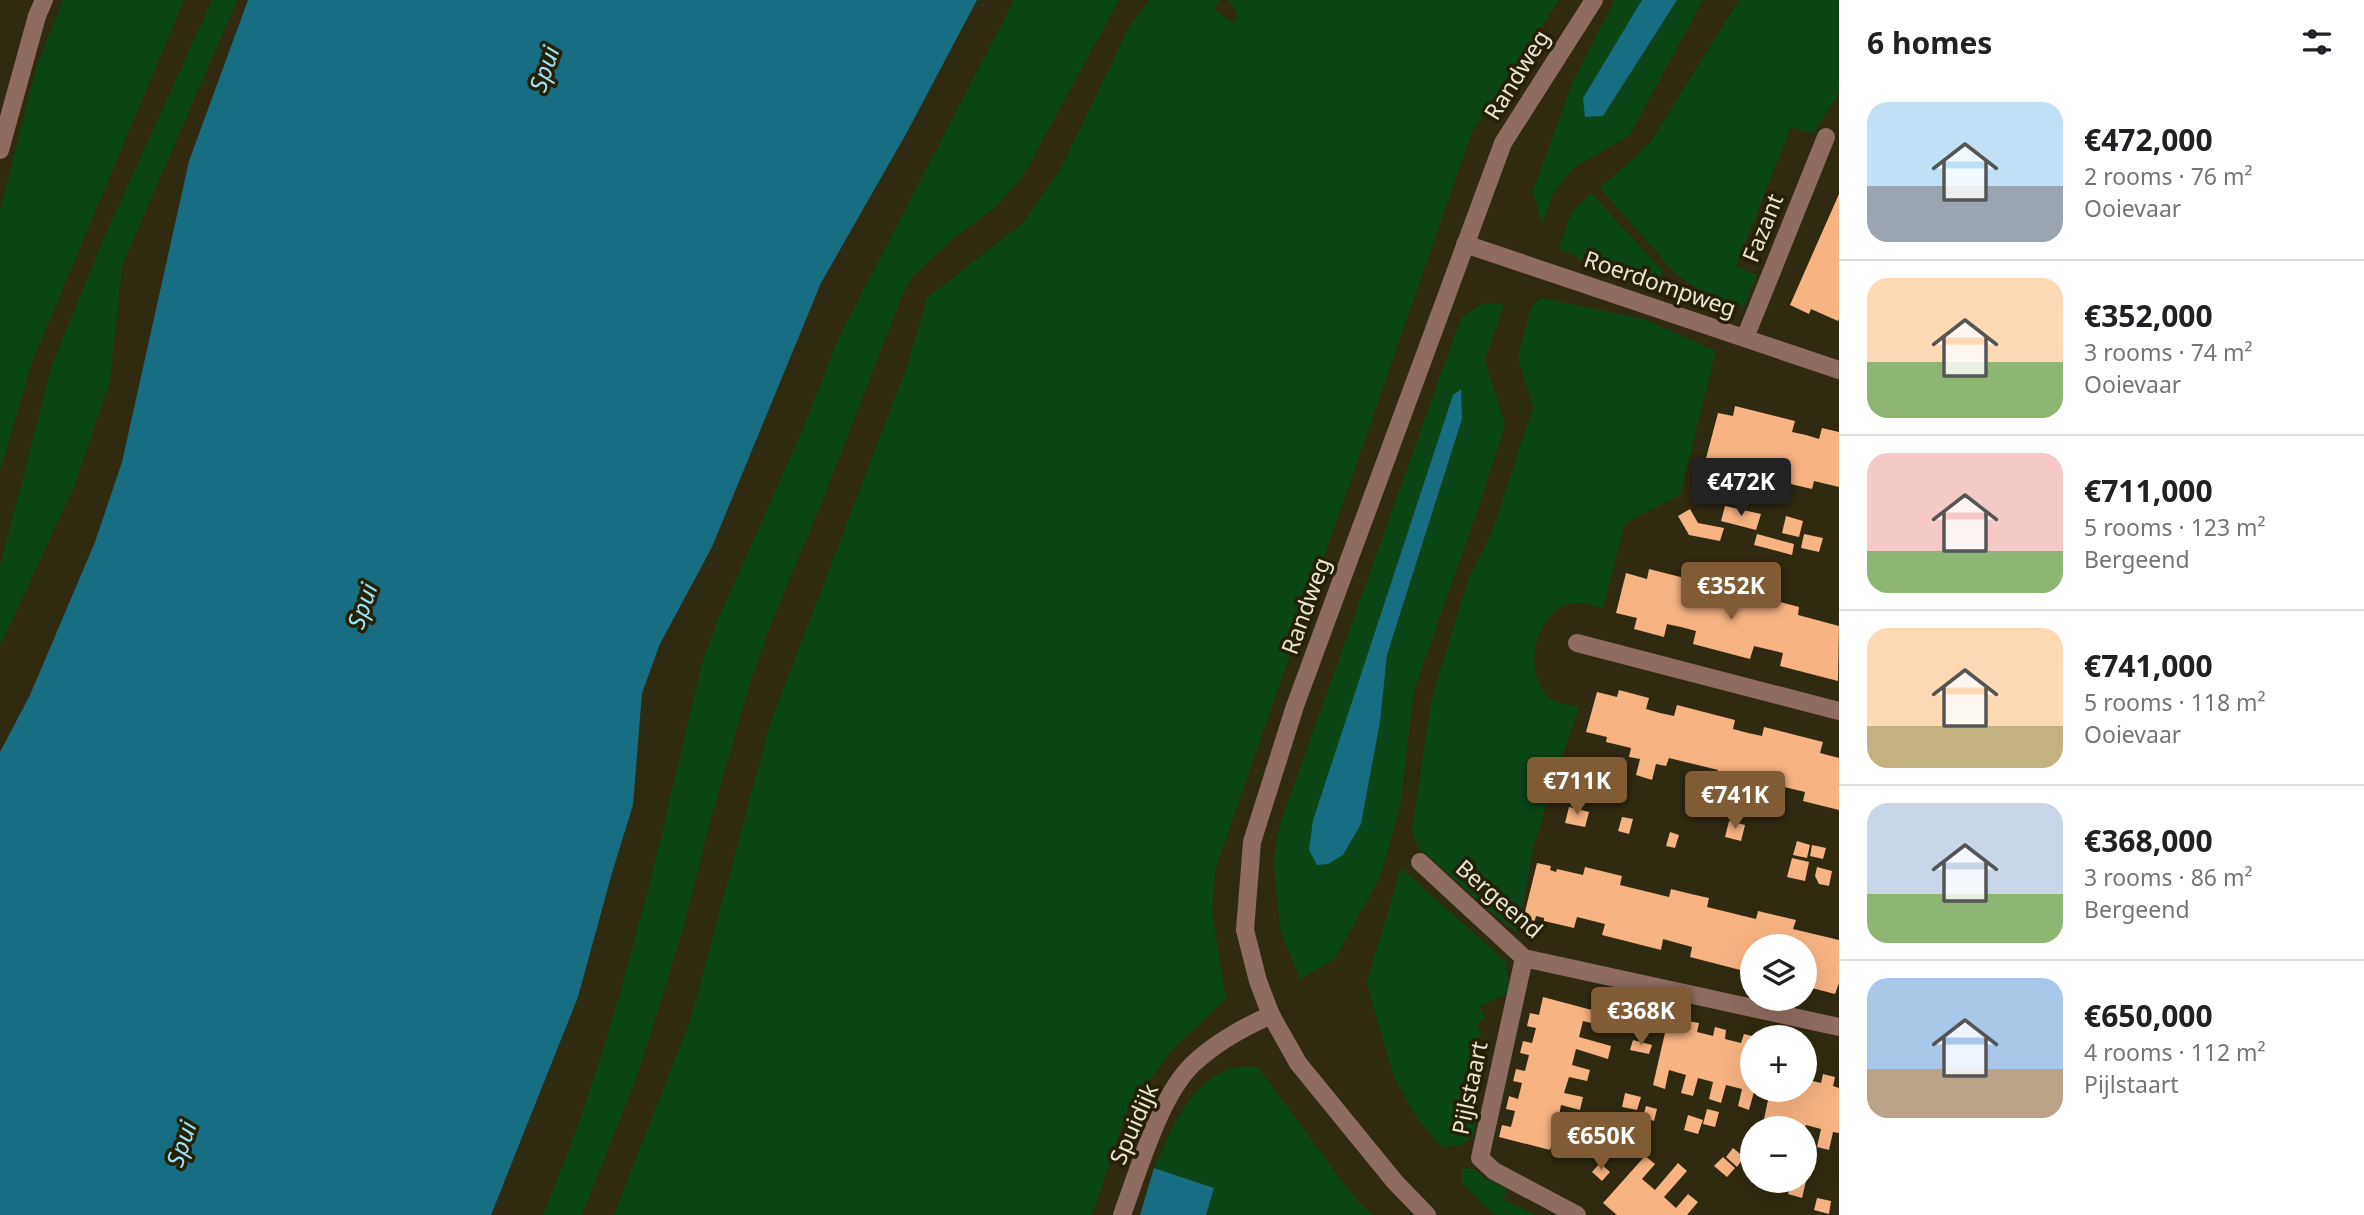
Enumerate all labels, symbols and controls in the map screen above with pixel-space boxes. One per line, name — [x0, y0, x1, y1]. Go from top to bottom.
text: 6 homes — [1867, 22, 1992, 63]
street label: Randweg — [1476, 23, 1556, 126]
icon: filters — [2298, 23, 2336, 61]
water label: Spui — [520, 41, 567, 96]
text: €472,000 — [2084, 119, 2213, 160]
icon: home — [1923, 130, 2007, 214]
text: 2 rooms · 76 m² — [2084, 160, 2253, 192]
street label: Fazant — [1734, 189, 1790, 267]
text: Ooievaar — [2084, 192, 2181, 224]
street label: Roerdompweg — [1580, 242, 1741, 324]
text: €352,000 — [2084, 295, 2213, 336]
icon: home — [1923, 306, 2007, 390]
text: 3 rooms · 74 m² — [2084, 336, 2253, 368]
text: Ooievaar — [2084, 368, 2181, 400]
pin: €472K — [1692, 458, 1790, 518]
text: €472K — [1707, 465, 1775, 497]
text: €711,000 — [2084, 470, 2213, 511]
icon: home — [1923, 481, 2007, 565]
text: 5 rooms · 123 m² — [2084, 511, 2266, 543]
text: Bergeend — [2084, 543, 2190, 575]
street label: Randweg — [1273, 553, 1337, 658]
pin: €352K — [1682, 562, 1780, 622]
text: €352K — [1697, 569, 1765, 601]
water label: Spui — [338, 578, 385, 633]
text: €741,000 — [2084, 645, 2213, 686]
icon: home — [1923, 656, 2007, 740]
text: 5 rooms · 118 m² — [2084, 686, 2266, 718]
text: Ooievaar — [2084, 718, 2181, 750]
pin: €711K — [1528, 758, 1626, 817]
text: €711K — [1543, 764, 1611, 796]
pin: €741K — [1686, 772, 1784, 831]
text: €741K — [1701, 778, 1769, 810]
text: €368,000 — [2084, 820, 2213, 861]
icon: home — [1923, 831, 2007, 915]
street label: Bergeend — [1449, 852, 1550, 945]
text: 3 rooms · 86 m² — [2084, 861, 2253, 893]
text: Bergeend — [2084, 893, 2190, 925]
map controls — [1740, 934, 1817, 1193]
button: layers — [1740, 934, 1817, 1011]
pin: €368K — [1592, 988, 1690, 1047]
text: €368K — [1607, 994, 1675, 1026]
text: €650,000 — [2084, 995, 2213, 1036]
icon: home — [1923, 1006, 2007, 1090]
button: + — [1740, 1025, 1817, 1102]
text: 4 rooms · 112 m² — [2084, 1036, 2266, 1068]
street label: Pijlstaart — [1444, 1038, 1495, 1137]
text: Pijlstaart — [2084, 1068, 2179, 1100]
street label: Spuidijk — [1101, 1078, 1165, 1169]
pin: €650K — [1552, 1112, 1650, 1172]
water label: Spui — [157, 1116, 204, 1171]
button: − — [1740, 1116, 1817, 1193]
text: €650K — [1567, 1119, 1635, 1151]

